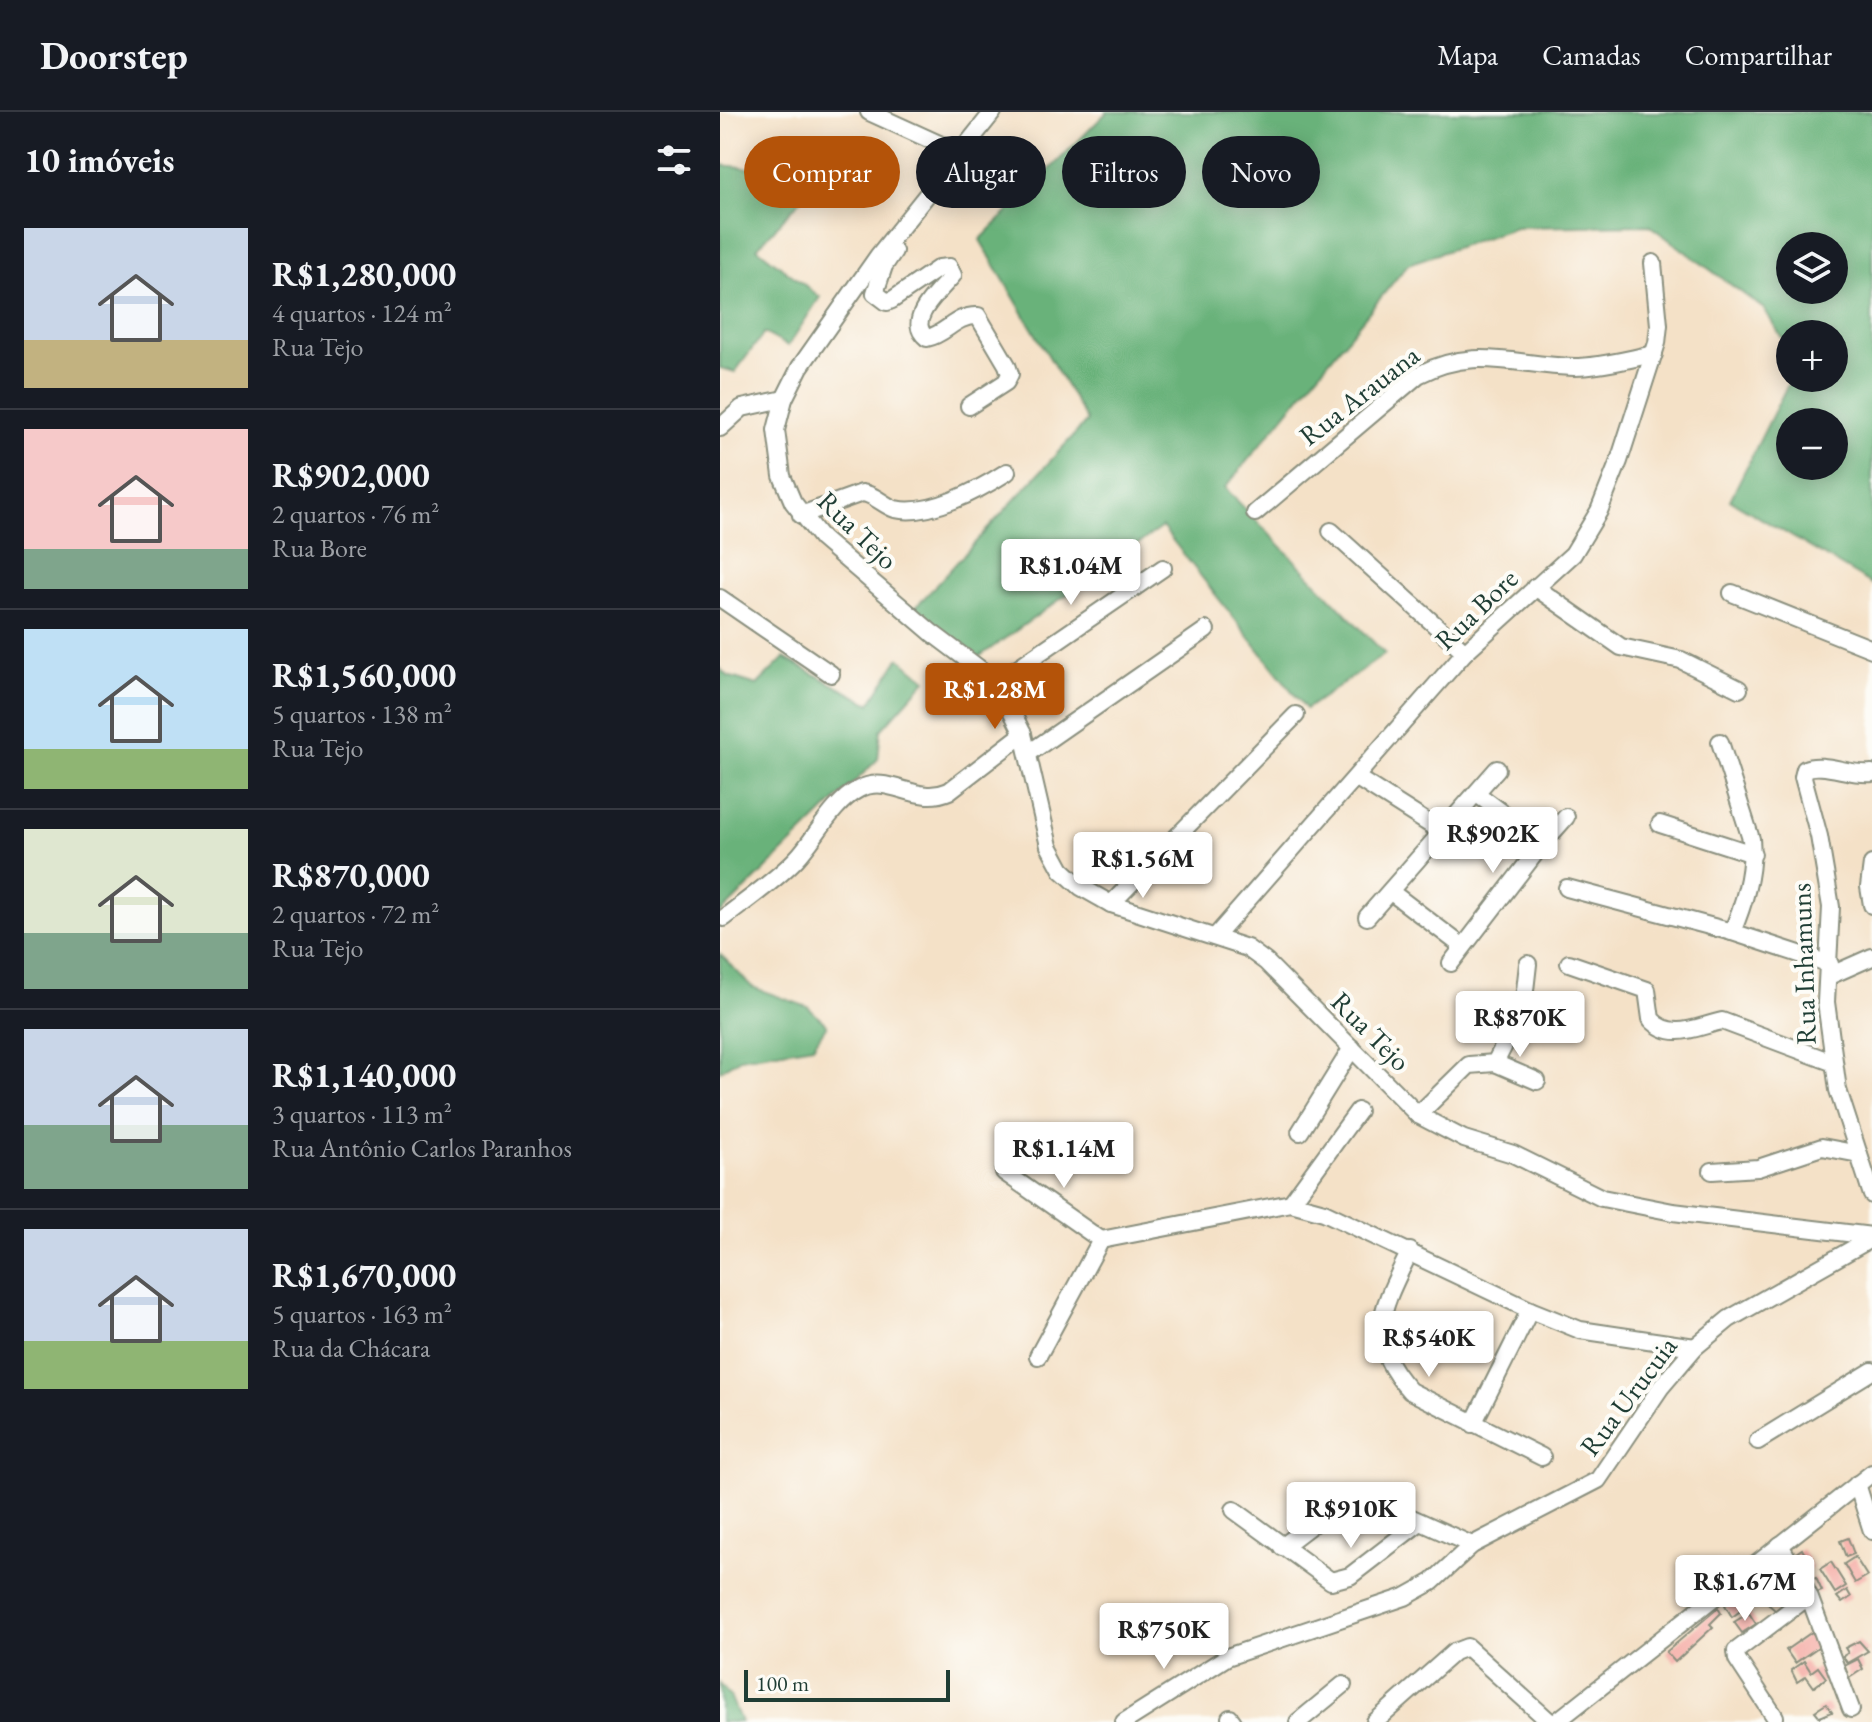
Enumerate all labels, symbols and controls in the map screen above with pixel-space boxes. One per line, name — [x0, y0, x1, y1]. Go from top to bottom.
text: Doorstep — [40, 31, 188, 80]
text: Mapa — [1437, 37, 1498, 73]
text: Camadas — [1542, 37, 1641, 73]
text: Compartilhar — [1685, 37, 1832, 73]
chip: Comprar — [744, 136, 900, 208]
chip: Alugar — [916, 136, 1046, 208]
chip: Filtros — [1062, 136, 1186, 208]
chip: Novo — [1202, 136, 1320, 208]
text: 10 imóveis — [24, 138, 174, 182]
icon: filters — [652, 138, 696, 182]
map controls — [1776, 232, 1848, 480]
button: layers — [1776, 232, 1848, 304]
text: R$1,280,000 — [272, 252, 456, 296]
icon: home — [88, 260, 184, 356]
text: 4 quartos · 124 m² — [272, 296, 452, 330]
button: + — [1776, 320, 1848, 392]
text: Rua Tejo — [272, 330, 363, 364]
street label: Rua Arauana — [1291, 336, 1427, 453]
button: − — [1776, 408, 1848, 480]
text: R$902,000 — [272, 453, 430, 497]
icon: home — [88, 461, 184, 557]
street label: Rua Tejo — [810, 483, 906, 577]
text: 2 quartos · 76 m² — [272, 497, 439, 531]
text: Rua Bore — [272, 531, 367, 565]
pin: R$1.04M — [997, 539, 1145, 607]
text: R$1.04M — [1019, 548, 1123, 582]
street label: Rua Bore — [1427, 561, 1525, 657]
text: R$1,560,000 — [272, 653, 456, 697]
icon: home — [88, 661, 184, 757]
pin: R$1.28M — [921, 663, 1069, 731]
text: R$1.28M — [943, 672, 1047, 706]
text: 5 quartos · 138 m² — [272, 697, 452, 731]
text: Rua Tejo — [272, 731, 363, 765]
pin: R$902K — [1428, 807, 1558, 875]
text: R$902K — [1447, 816, 1539, 850]
pin: R$1.56M — [1069, 832, 1217, 900]
text: R$1.56M — [1091, 841, 1195, 875]
text: R$870,000 — [272, 853, 430, 897]
icon: home — [88, 861, 184, 957]
street label: Rua Inhamuns — [1782, 883, 1824, 1045]
text: 2 quartos · 72 m² — [272, 897, 439, 931]
text: Rua Tejo — [272, 931, 363, 965]
street label: Rua Tejo — [1323, 983, 1419, 1079]
pin: R$870K — [1455, 991, 1585, 1059]
text: R$870K — [1474, 1000, 1566, 1034]
text: R$1,140,000 — [272, 1053, 456, 1097]
icon: home — [88, 1061, 184, 1157]
text: 3 quartos · 113 m² — [272, 1097, 452, 1131]
pin: R$1.14M — [990, 1122, 1138, 1190]
text: Rua Antônio Carlos Paranhos — [272, 1131, 572, 1165]
text: R$1.14M — [1012, 1131, 1116, 1165]
text: R$1,670,000 — [272, 1253, 456, 1297]
icon: home — [88, 1261, 184, 1357]
text: 5 quartos · 163 m² — [272, 1297, 452, 1331]
pin: R$540K — [1364, 1311, 1494, 1379]
text: R$540K — [1383, 1320, 1475, 1354]
street label: Rua Urucuia — [1571, 1328, 1685, 1463]
text: Rua da Chácara — [272, 1331, 430, 1365]
pin: R$910K — [1286, 1482, 1416, 1550]
text: R$910K — [1305, 1491, 1397, 1525]
pin: R$1.67M — [1671, 1555, 1819, 1623]
text: R$1.67M — [1693, 1564, 1797, 1598]
pin: R$750K — [1099, 1603, 1229, 1671]
text: R$750K — [1118, 1612, 1210, 1646]
scale bar — [744, 1666, 950, 1702]
text: 100 m — [756, 1669, 809, 1698]

